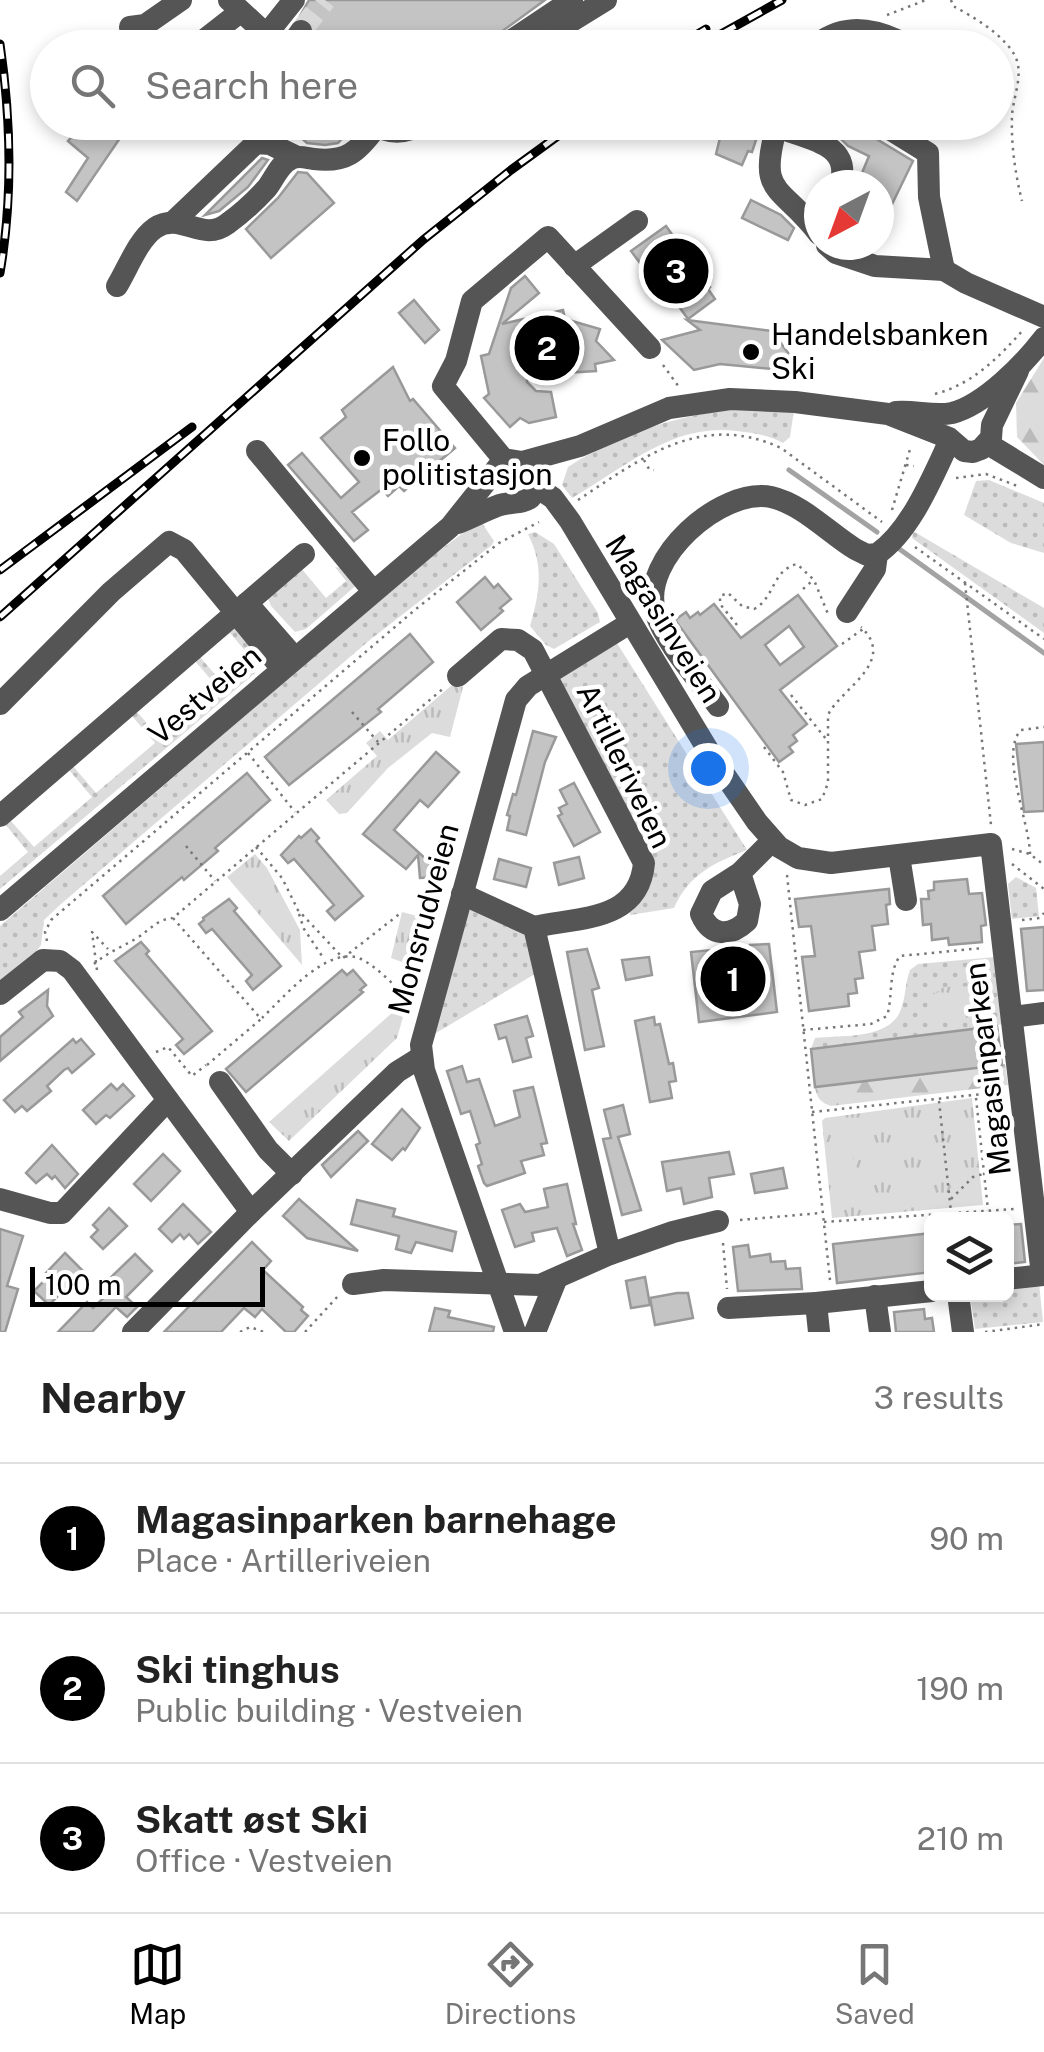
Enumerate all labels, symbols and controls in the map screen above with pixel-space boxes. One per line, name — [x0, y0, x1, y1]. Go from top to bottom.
search box — [30, 30, 1014, 140]
icon: search — [65, 58, 120, 113]
text: Search here — [145, 63, 358, 108]
north arrow — [804, 170, 894, 260]
pin: 3 — [644, 234, 708, 308]
pin: 2 — [514, 310, 580, 386]
place label: Handelsbanken Ski — [771, 316, 989, 386]
marker: Handelsbanken Ski — [740, 341, 762, 363]
place label: Follo politistasjon — [382, 422, 552, 492]
marker: Follo politistasjon — [351, 447, 373, 469]
street label: Magasinveien — [598, 528, 730, 709]
street label: Vestveien — [141, 637, 268, 752]
street label: Artilleriveien — [570, 677, 680, 854]
your location — [683, 743, 734, 794]
street label: Monsrudveien — [380, 819, 466, 1018]
pin: 1 — [700, 942, 766, 1016]
street label: Magasinparken — [956, 961, 1018, 1178]
map controls — [924, 1212, 1014, 1302]
button: layers — [924, 1212, 1014, 1302]
scale bar — [30, 1262, 265, 1306]
text: 100 m — [45, 1268, 122, 1301]
text: Nearby — [40, 1373, 186, 1422]
text: 3 results — [874, 1379, 1004, 1416]
text: Magasinparken barnehage — [135, 1497, 617, 1542]
text: 1 — [66, 1520, 79, 1557]
text: 90 m — [929, 1520, 1004, 1557]
text: Place · Artilleriveien — [135, 1542, 431, 1579]
text: Ski tinghus — [135, 1647, 340, 1692]
text: 2 — [62, 1670, 83, 1707]
text: 190 m — [916, 1670, 1004, 1707]
text: Public building · Vestveien — [135, 1692, 523, 1729]
text: Skatt øst Ski — [135, 1797, 368, 1842]
text: 3 — [62, 1820, 83, 1857]
text: 210 m — [917, 1820, 1004, 1857]
text: Office · Vestveien — [135, 1842, 393, 1879]
tab: Map — [129, 1937, 186, 2030]
tab: Directions — [445, 1937, 576, 2030]
tab: Saved — [835, 1937, 915, 2030]

